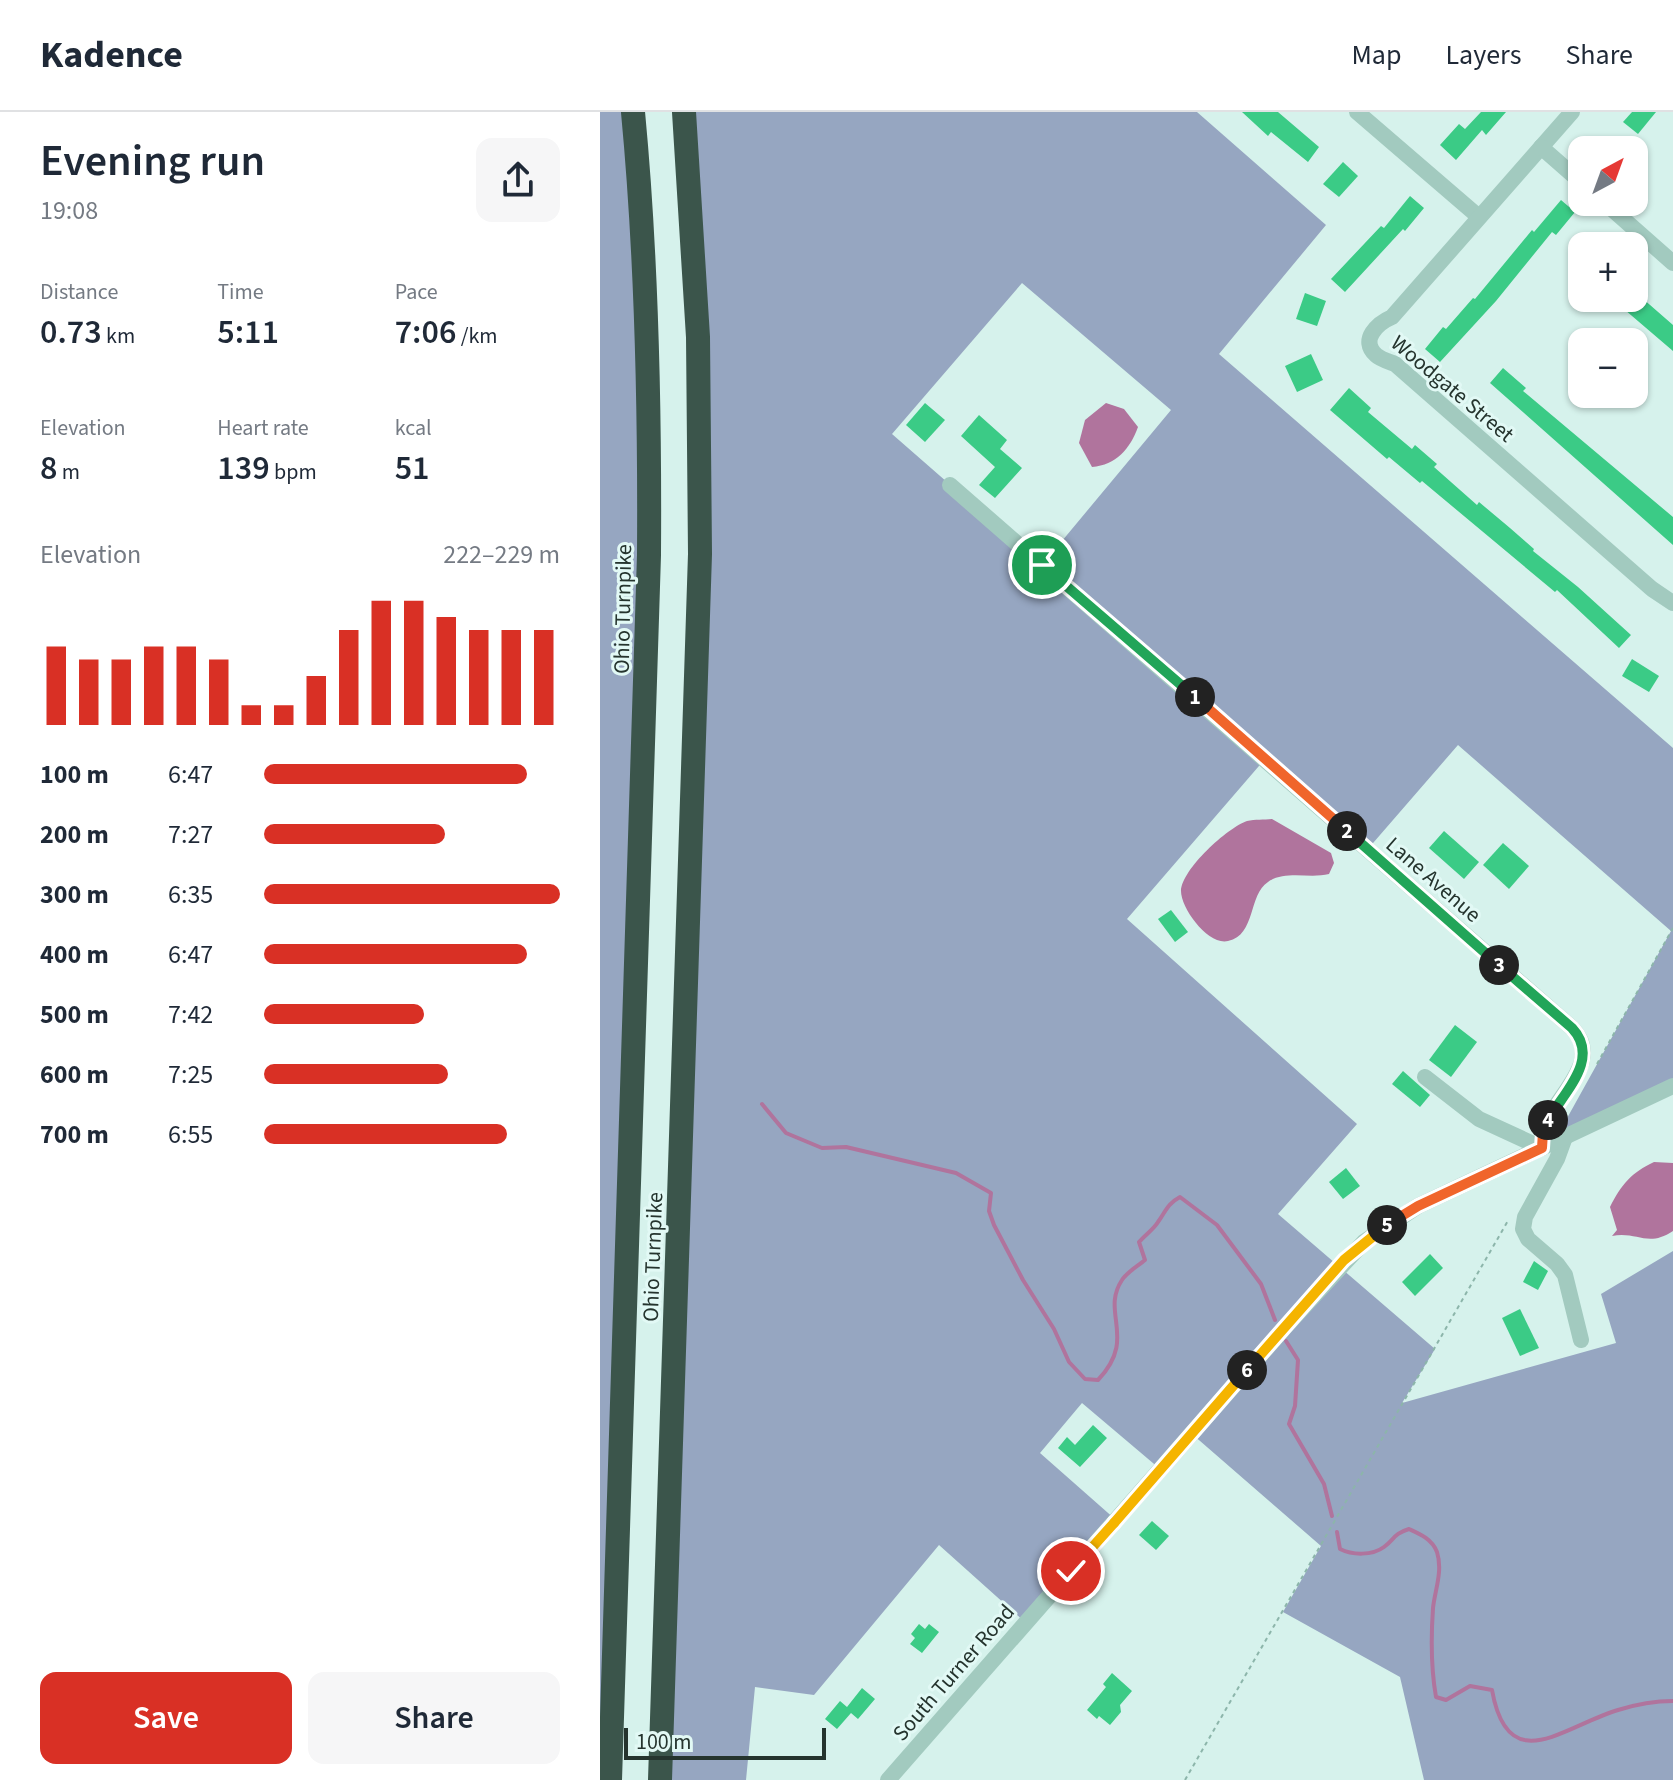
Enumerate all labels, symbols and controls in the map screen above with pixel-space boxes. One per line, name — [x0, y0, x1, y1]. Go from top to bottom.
text: Kadence — [40, 28, 183, 82]
text: Map — [1351, 35, 1401, 75]
text: Layers — [1445, 35, 1521, 75]
text: Share — [1565, 35, 1633, 75]
text: Evening run — [40, 130, 265, 193]
north arrow — [1568, 136, 1648, 216]
map controls — [1568, 136, 1648, 408]
button: share — [476, 138, 560, 222]
text: 19:08 — [40, 192, 98, 229]
button: + — [1568, 232, 1648, 312]
text: Distance — [40, 276, 118, 308]
text: Time — [217, 276, 264, 308]
text: Pace — [395, 276, 438, 308]
text: 0.73 — [40, 308, 102, 357]
text: 5:11 — [217, 308, 279, 357]
text: 7:06 — [395, 308, 456, 357]
text: km — [102, 320, 135, 352]
text: /km — [456, 320, 498, 352]
street label: Woodgate Street — [1384, 328, 1521, 450]
button: − — [1568, 328, 1648, 408]
text: Elevation — [40, 412, 126, 444]
text: Heart rate — [217, 412, 309, 444]
text: kcal — [395, 412, 432, 444]
text: 8 — [40, 444, 57, 493]
text: 139 — [217, 444, 270, 493]
text: 51 — [395, 444, 430, 493]
text: m — [57, 456, 80, 488]
text: bpm — [270, 456, 317, 488]
pin — [1008, 531, 1076, 599]
text: Elevation — [40, 536, 141, 573]
text: 222–229 m — [443, 536, 560, 573]
icon: arrive — [1020, 543, 1064, 587]
street label: Ohio Turnpike — [606, 544, 640, 674]
pin: 1 — [1175, 677, 1215, 717]
text: 1 — [1189, 681, 1201, 713]
text: 100 m — [40, 756, 109, 793]
text: 6:47 — [168, 756, 213, 793]
pin: 2 — [1327, 811, 1367, 851]
text: 2 — [1341, 815, 1353, 847]
text: 200 m — [40, 816, 109, 853]
text: 7:27 — [168, 816, 213, 853]
street label: Lane Avenue — [1379, 829, 1488, 930]
text: 300 m — [40, 876, 109, 913]
text: 6:35 — [168, 876, 213, 913]
text: 400 m — [40, 936, 109, 973]
text: 6:47 — [168, 936, 213, 973]
pin: 3 — [1479, 945, 1519, 985]
text: 3 — [1493, 949, 1505, 981]
text: 500 m — [40, 996, 109, 1033]
text: 7:42 — [168, 996, 213, 1033]
text: 600 m — [40, 1056, 109, 1093]
text: 7:25 — [168, 1056, 213, 1093]
pin: 4 — [1528, 1100, 1568, 1140]
text: 4 — [1542, 1104, 1554, 1136]
text: 700 m — [40, 1116, 109, 1153]
text: 6:55 — [168, 1116, 213, 1153]
street label: Ohio Turnpike — [635, 1192, 671, 1322]
pin: 5 — [1367, 1205, 1407, 1245]
text: 5 — [1381, 1209, 1393, 1241]
pin: 6 — [1227, 1350, 1267, 1390]
text: 6 — [1241, 1354, 1253, 1386]
pin — [1037, 1537, 1105, 1605]
icon: check — [1049, 1549, 1093, 1593]
street label: South Turner Road — [885, 1597, 1022, 1748]
button: Save — [40, 1672, 292, 1764]
button: Share — [308, 1672, 560, 1764]
scale bar — [624, 1724, 826, 1760]
text: 100 m — [636, 1726, 691, 1758]

